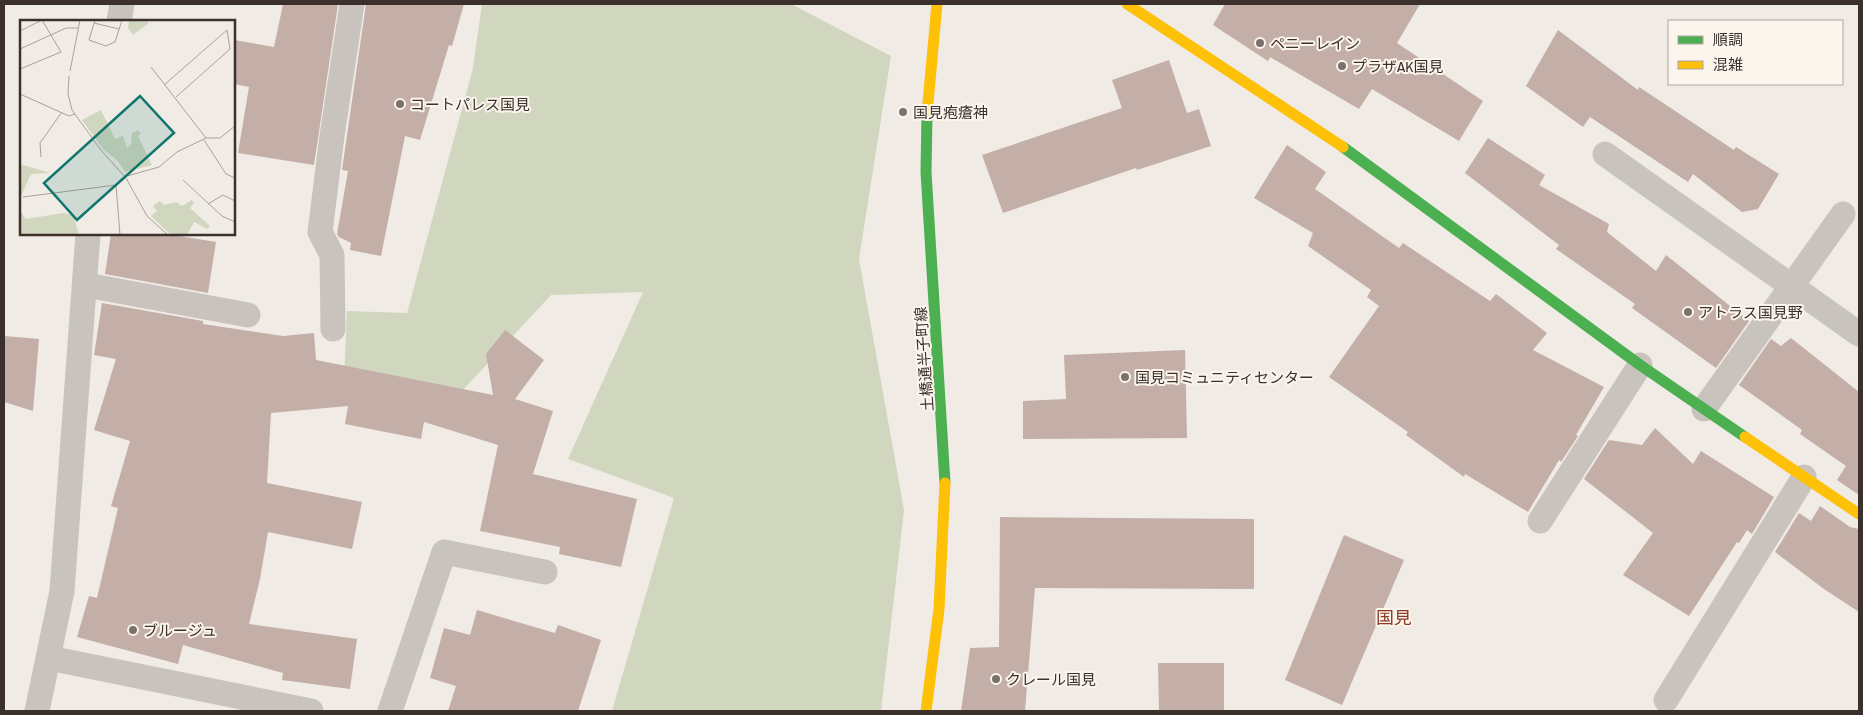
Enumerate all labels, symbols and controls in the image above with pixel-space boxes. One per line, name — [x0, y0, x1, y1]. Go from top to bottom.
inset map — [20, 20, 235, 235]
legend — [1668, 20, 1843, 85]
text: 順調 — [1713, 29, 1743, 50]
place label: ペニーレイン — [1270, 33, 1360, 54]
marker: ペニーレイン — [1254, 37, 1266, 49]
text: 混雑 — [1713, 54, 1743, 75]
place label: プラザAK国見 — [1352, 56, 1443, 77]
marker: プラザAK国見 — [1336, 60, 1348, 72]
place label: コートパレス国見 — [410, 94, 530, 115]
marker: コートパレス国見 — [394, 98, 406, 110]
place label: 国見疱瘡神 — [913, 102, 988, 123]
marker: 国見疱瘡神 — [897, 106, 909, 118]
place label: アトラス国見野 — [1698, 302, 1803, 323]
street label: 土橋通半子町線 — [910, 306, 938, 412]
marker: アトラス国見野 — [1682, 306, 1694, 318]
place label: 国見コミュニティセンター — [1135, 367, 1314, 388]
marker: 国見コミュニティセンター — [1119, 371, 1131, 383]
district label: 国見 — [1376, 605, 1412, 630]
place label: ブルージュ — [143, 620, 217, 641]
marker: ブルージュ — [127, 624, 139, 636]
place label: クレール国見 — [1006, 669, 1096, 690]
marker: クレール国見 — [990, 673, 1002, 685]

